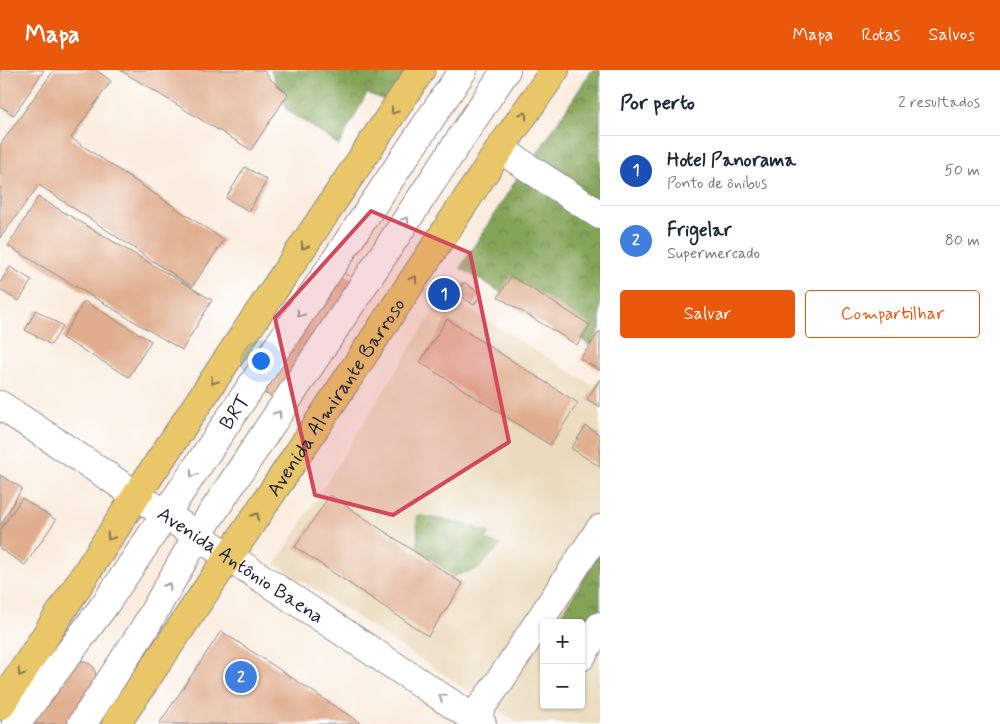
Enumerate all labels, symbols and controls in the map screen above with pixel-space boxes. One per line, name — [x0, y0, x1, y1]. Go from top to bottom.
text: Mapa — [25, 20, 80, 51]
text: Mapa — [792, 23, 833, 47]
text: Rotas — [861, 23, 901, 47]
text: Salvos — [929, 23, 975, 47]
text: Por perto — [620, 89, 695, 117]
text: 2 resultados — [898, 92, 980, 113]
one-way arrow — [391, 105, 400, 114]
one-way arrow — [518, 111, 527, 121]
text: Hotel Panorama — [667, 148, 796, 173]
text: 1 — [632, 160, 640, 181]
text: 50 m — [944, 160, 980, 181]
text: Ponto de ônibus — [667, 173, 767, 194]
one-way arrow — [400, 217, 409, 226]
text: Frigelar — [667, 218, 732, 243]
text: 2 — [632, 230, 640, 251]
text: 80 m — [945, 230, 980, 251]
one-way arrow — [301, 240, 310, 249]
text: Supermercado — [667, 243, 760, 264]
one-way arrow — [408, 275, 417, 285]
pin: 1 — [428, 275, 460, 313]
button: Salvar — [620, 290, 795, 338]
button: Compartilhar — [805, 290, 980, 338]
street label: Avenida Almirante Barroso — [261, 293, 412, 502]
one-way arrow — [297, 309, 306, 318]
your location — [248, 348, 274, 374]
one-way arrow — [211, 375, 220, 385]
street label: BRT — [214, 390, 257, 436]
one-way arrow — [271, 410, 281, 419]
one-way arrow — [190, 468, 199, 478]
street label: Avenida Antônio Baena — [152, 501, 329, 631]
one-way arrow — [250, 513, 259, 522]
one-way arrow — [106, 532, 116, 541]
one-way arrow — [162, 583, 172, 592]
map controls — [540, 619, 585, 709]
button: + — [540, 619, 585, 664]
pin: 2 — [225, 658, 257, 696]
button: − — [540, 664, 585, 709]
one-way arrow — [18, 668, 27, 677]
one-way arrow — [438, 694, 447, 703]

